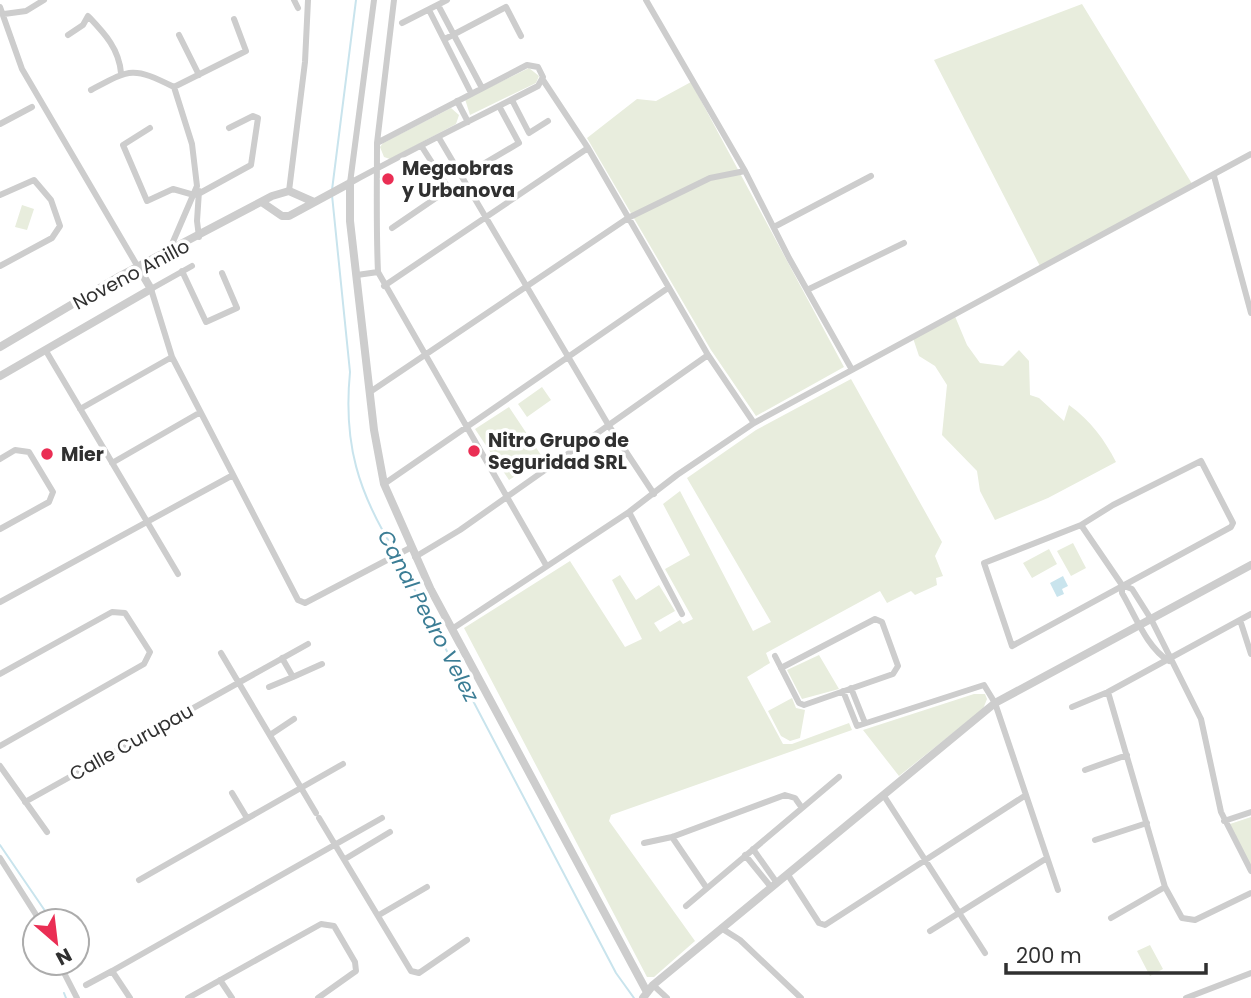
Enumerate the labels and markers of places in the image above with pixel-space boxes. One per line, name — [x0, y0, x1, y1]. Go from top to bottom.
place label: Megaobras y Urbanova — [401, 155, 515, 204]
marker: Megaobras y Urbanova — [380, 171, 396, 187]
place label: Nitro Grupo de Seguridad SRL — [488, 427, 629, 476]
place label: Mier — [61, 441, 104, 468]
marker: Nitro Grupo de Seguridad SRL — [466, 443, 482, 459]
marker: Mier — [39, 446, 55, 462]

